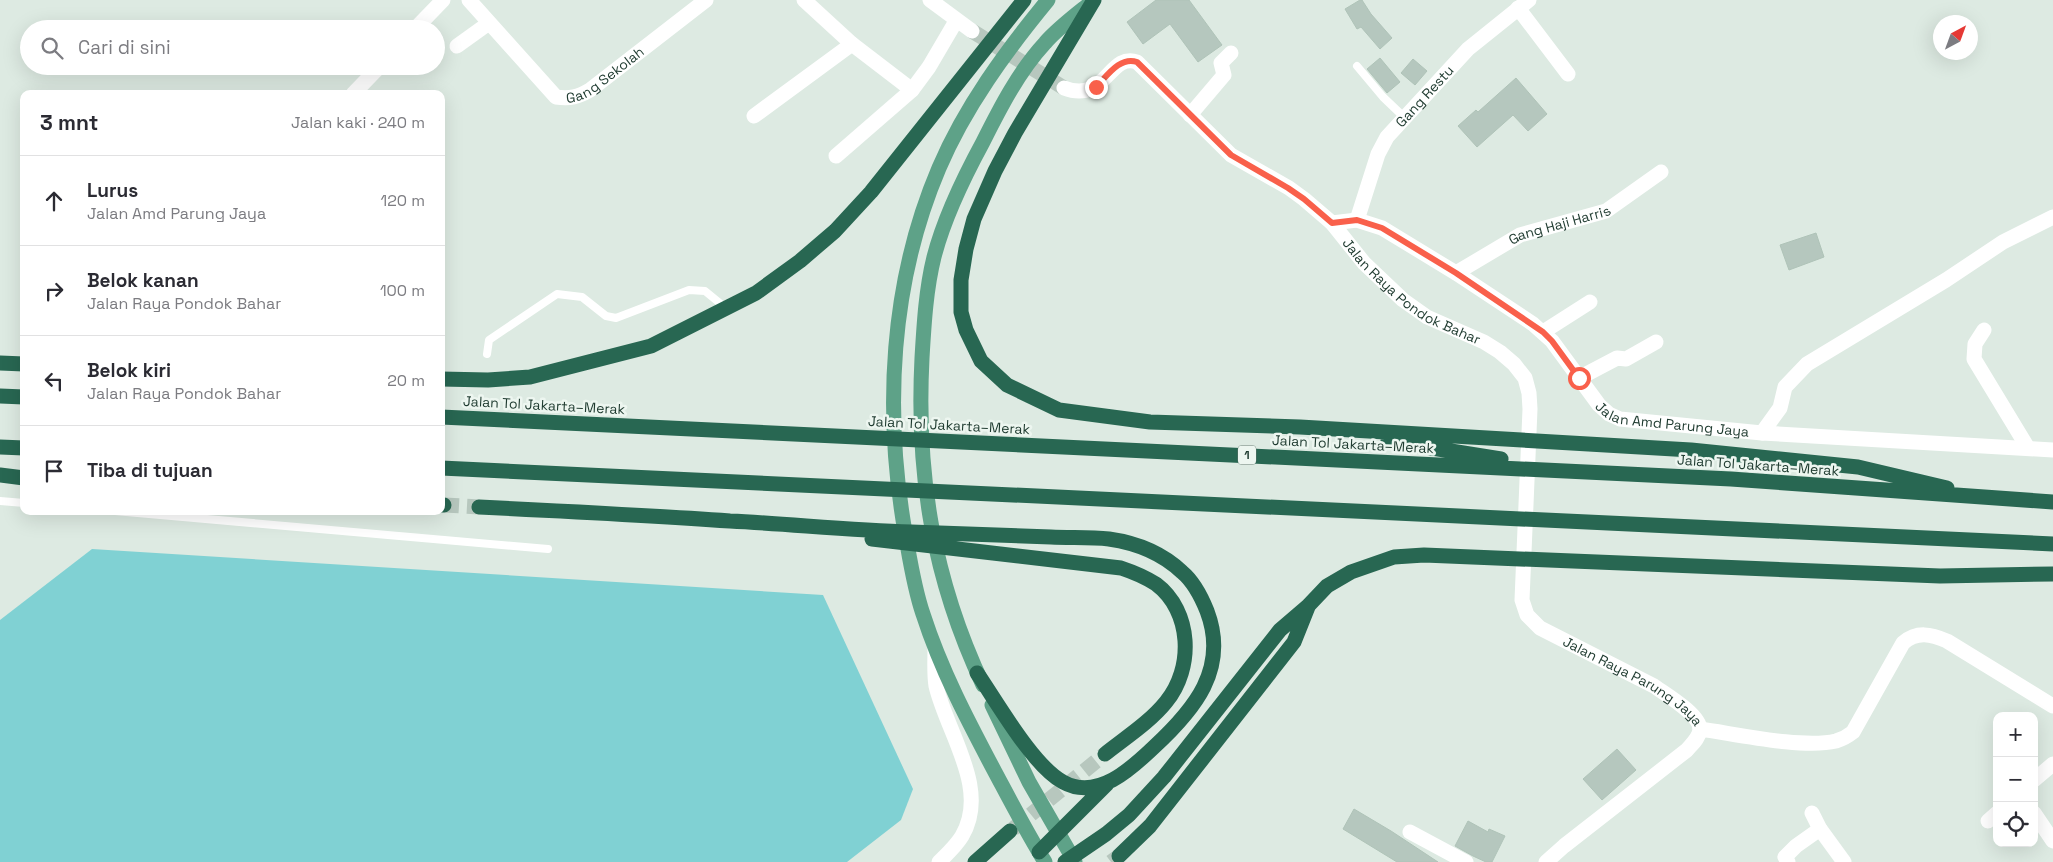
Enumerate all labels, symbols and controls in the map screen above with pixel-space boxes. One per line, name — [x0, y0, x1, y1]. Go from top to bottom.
north arrow — [1933, 15, 1978, 60]
search box — [20, 20, 445, 75]
icon: search — [38, 34, 66, 62]
text: Cari di sini — [78, 35, 171, 60]
street label: Gang Sekolah — [565, 43, 648, 107]
street label: Gang Restu — [1392, 61, 1458, 131]
route end — [1085, 76, 1108, 99]
text: 3 mnt — [40, 109, 98, 136]
text: Jalan kaki · 240 m — [291, 112, 425, 133]
text: Lurus — [87, 178, 138, 203]
icon: ahead — [40, 187, 68, 215]
text: 120 m — [381, 190, 425, 211]
street label: Gang Haji Harris — [1505, 201, 1614, 249]
text: Jalan Amd Parung Jaya — [87, 203, 266, 224]
street label: Jalan Raya Pondok Bahar — [1339, 234, 1483, 348]
text: Belok kanan — [87, 268, 199, 293]
icon: right — [40, 277, 68, 305]
text: 100 m — [380, 280, 425, 301]
text: Jalan Raya Pondok Bahar — [87, 293, 281, 314]
text: Belok kiri — [87, 358, 171, 383]
icon: left — [40, 367, 68, 395]
route start — [1568, 367, 1591, 390]
text: 20 m — [387, 370, 425, 391]
text: Jalan Raya Pondok Bahar — [87, 383, 281, 404]
street label: Jalan Tol Jakarta–Merak — [462, 392, 626, 418]
street label: Jalan Amd Parung Jaya — [1592, 397, 1750, 441]
street label: Jalan Tol Jakarta–Merak — [867, 412, 1031, 438]
street label: Jalan Tol Jakarta–Merak — [1271, 431, 1435, 457]
road number: 1 — [1238, 446, 1256, 464]
street label: Jalan Tol Jakarta–Merak — [1676, 450, 1840, 480]
icon: arrive — [40, 457, 68, 485]
text: Tiba di tujuan — [87, 458, 213, 483]
street label: Jalan Raya Parung Jaya — [1560, 632, 1707, 729]
map controls — [1993, 712, 2038, 847]
button: + — [1993, 712, 2038, 757]
button: − — [1993, 757, 2038, 802]
button: locate — [1993, 802, 2038, 847]

